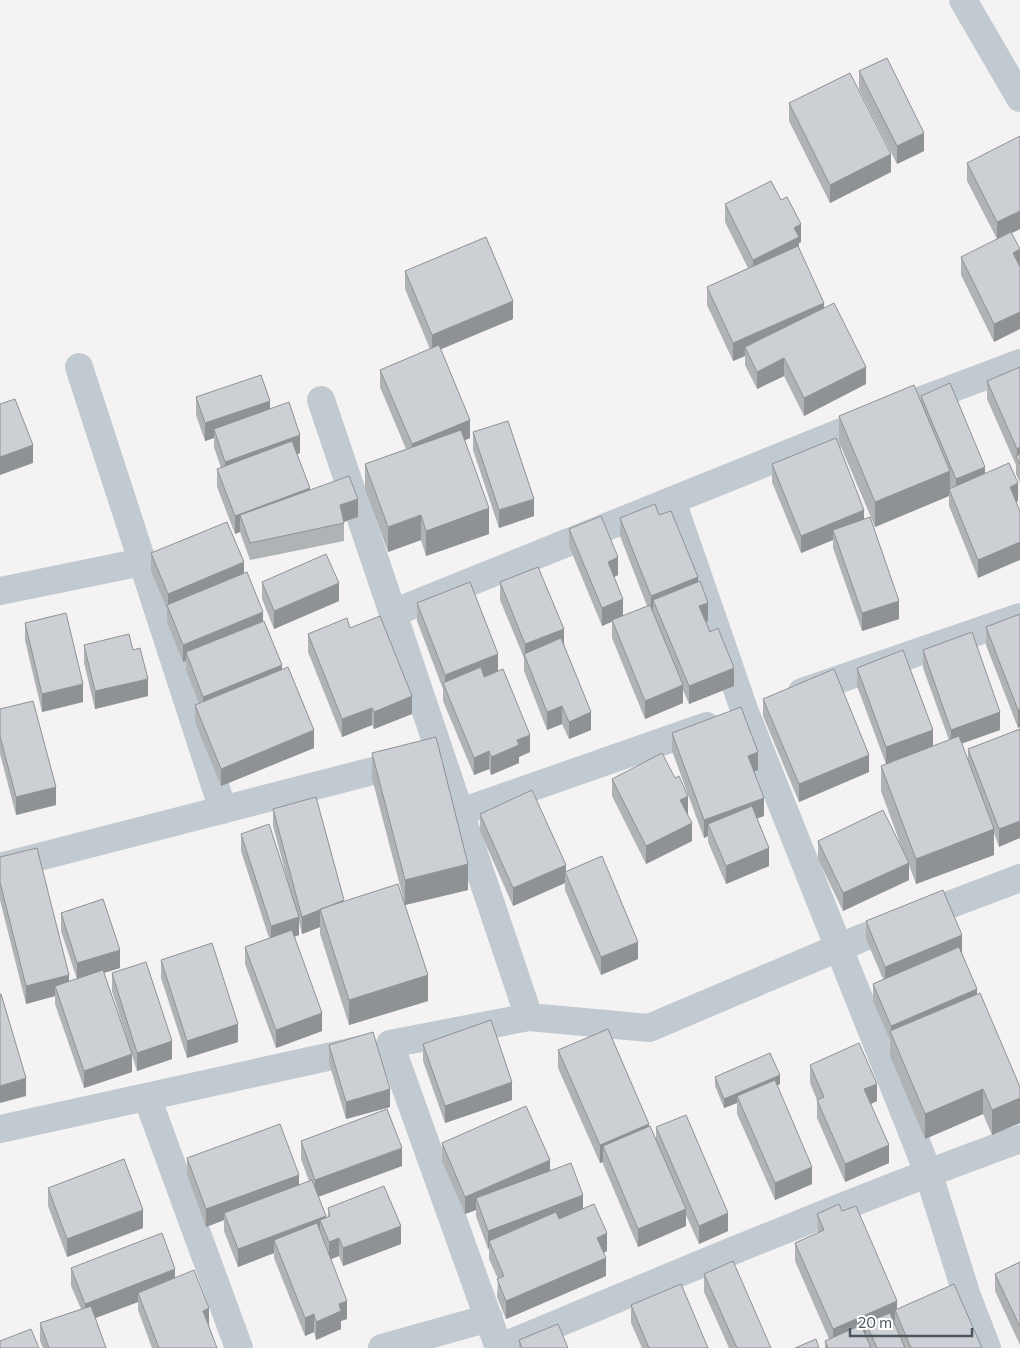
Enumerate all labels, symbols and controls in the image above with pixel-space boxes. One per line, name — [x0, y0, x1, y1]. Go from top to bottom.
scale bar — [850, 1306, 972, 1338]
text: 20 m — [858, 1313, 892, 1331]

